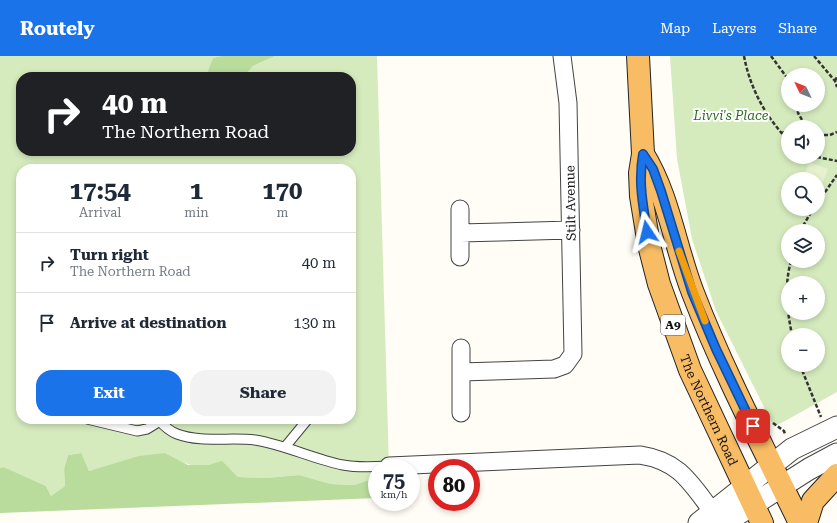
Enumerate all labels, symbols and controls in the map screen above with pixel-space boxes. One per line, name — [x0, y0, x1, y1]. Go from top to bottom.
text: Routely — [20, 17, 95, 40]
text: Map — [660, 20, 690, 36]
text: Layers — [712, 20, 756, 36]
text: Share — [778, 20, 817, 36]
north arrow — [781, 68, 825, 112]
map controls — [781, 68, 825, 372]
text: 40 m — [102, 87, 167, 120]
icon: right — [36, 88, 88, 140]
park label: Livvi's Place — [693, 108, 769, 123]
button: sound — [781, 120, 825, 164]
text: The Northern Road — [102, 121, 269, 142]
street label: Stilt Avenue — [562, 165, 579, 241]
button: search — [781, 172, 825, 216]
text: 17:54 — [70, 177, 131, 205]
text: 1 — [190, 177, 203, 205]
text: 170 — [262, 177, 303, 205]
text: Arrival — [79, 205, 121, 220]
text: min — [184, 205, 209, 220]
text: m — [276, 205, 288, 220]
position arrow — [626, 211, 668, 253]
button: layers — [781, 224, 825, 268]
text: Turn right — [70, 246, 149, 264]
icon: right — [36, 252, 58, 274]
text: 40 m — [302, 254, 336, 272]
text: The Northern Road — [70, 264, 191, 279]
button: + — [781, 276, 825, 320]
icon: arrive — [36, 312, 58, 334]
text: Arrive at destination — [70, 314, 226, 332]
text: 130 m — [293, 314, 336, 332]
road number: A9 — [661, 315, 685, 335]
button: − — [781, 328, 825, 372]
street label: The Northern Road — [677, 352, 741, 469]
button: Exit — [36, 370, 182, 416]
button: Share — [190, 370, 336, 416]
pin — [736, 409, 770, 443]
icon: arrive — [742, 415, 764, 437]
speed limit sign: 80 — [428, 459, 480, 511]
text: 75 — [383, 468, 405, 492]
text: km/h — [381, 489, 407, 500]

